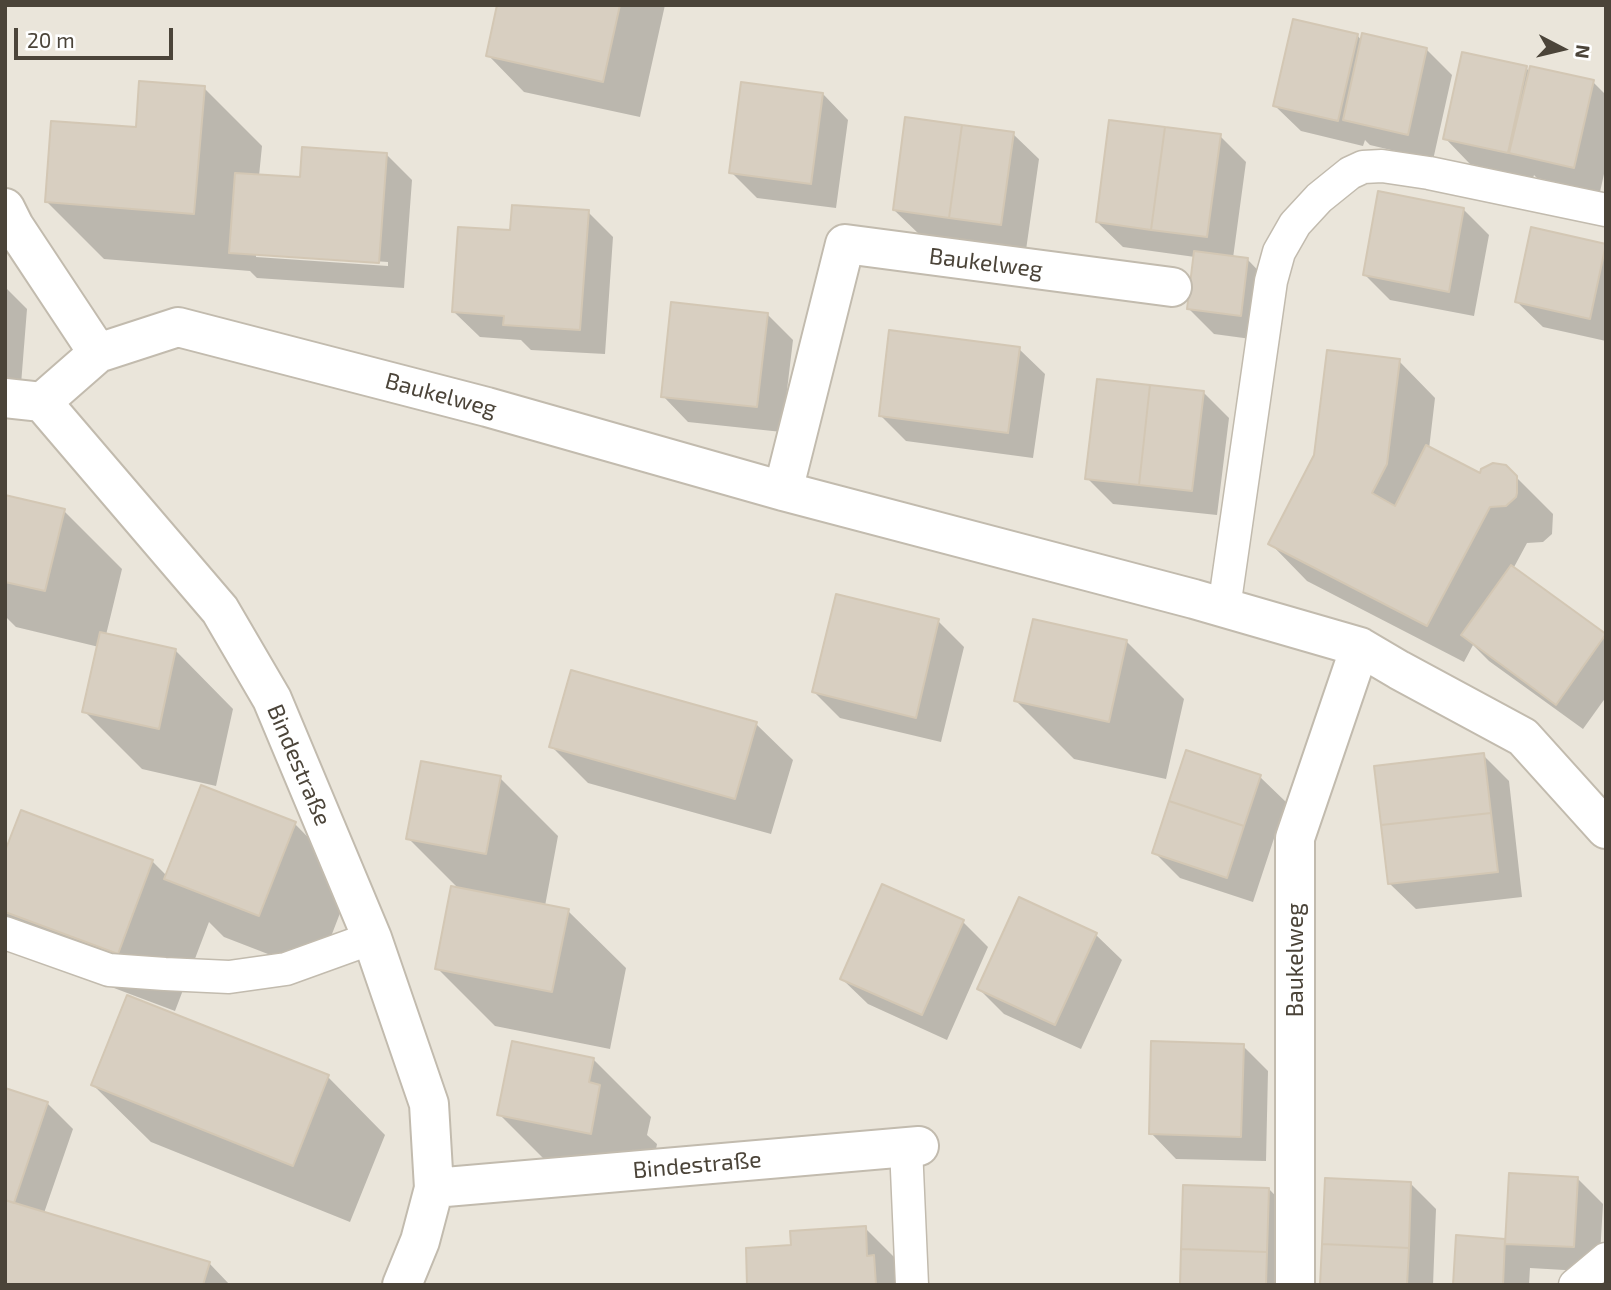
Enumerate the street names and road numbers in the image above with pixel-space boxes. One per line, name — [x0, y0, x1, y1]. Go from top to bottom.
street label: Baukelweg — [928, 242, 1044, 284]
street label: Baukelweg — [382, 367, 500, 423]
street label: Bindestraße — [261, 700, 337, 830]
street label: Baukelweg — [1281, 903, 1309, 1017]
street label: Bindestraße — [632, 1146, 762, 1184]

